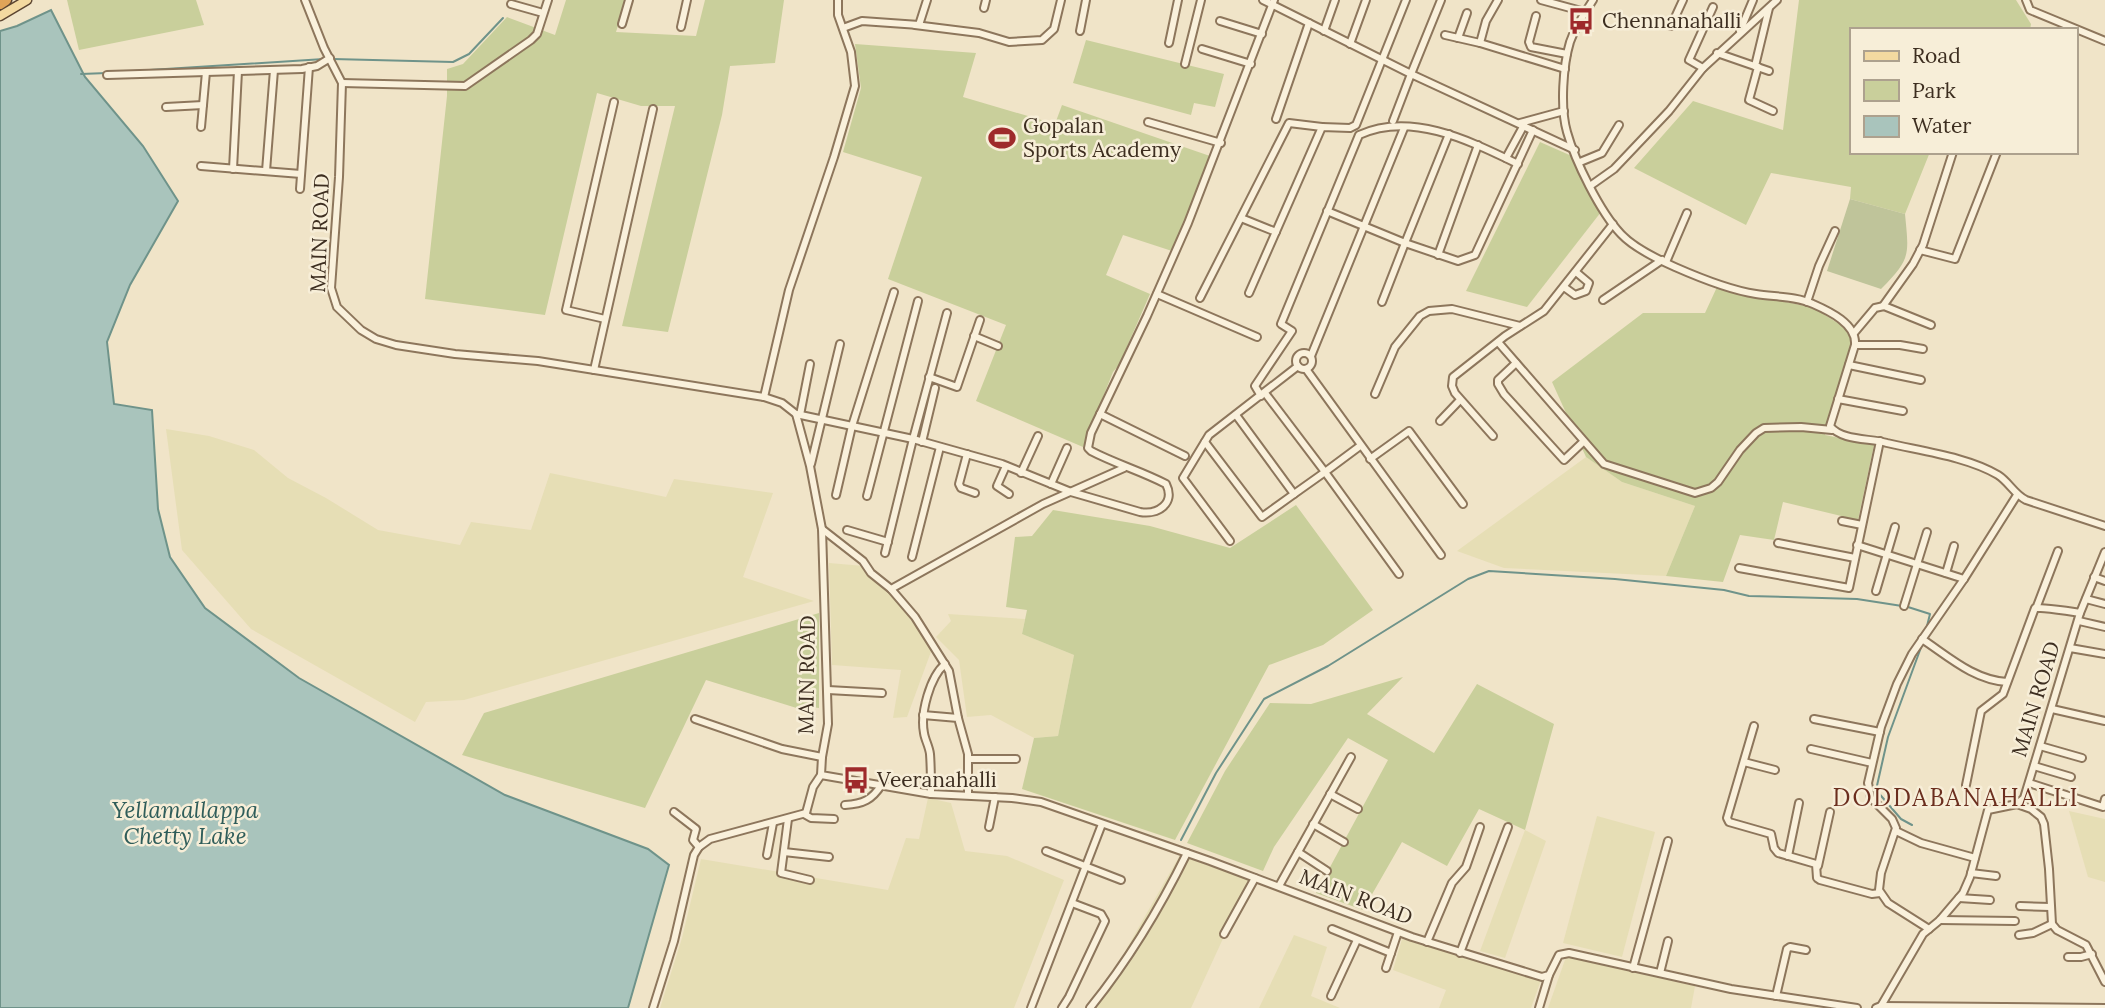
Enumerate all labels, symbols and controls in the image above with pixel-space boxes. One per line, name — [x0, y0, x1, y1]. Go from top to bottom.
bus stop icon: Chennanahalli — [1566, 6, 1596, 36]
place label: Chennanahalli — [1602, 7, 1741, 34]
legend — [1850, 28, 2077, 154]
text: Road — [1912, 42, 1961, 69]
text: Park — [1912, 77, 1956, 104]
place label: Gopalan Sports Academy — [1023, 112, 1181, 163]
text: Water — [1912, 112, 1971, 139]
sports icon: Gopalan Sports Academy — [987, 123, 1017, 153]
street label: MAIN ROAD — [304, 173, 335, 293]
street label: MAIN ROAD — [792, 615, 821, 735]
street label: MAIN ROAD — [2005, 638, 2066, 760]
bus stop icon: Veeranahalli — [841, 765, 871, 795]
place label: Veeranahalli — [876, 766, 997, 793]
district label: DODDABANAHALLI — [1833, 782, 2079, 813]
water label: Yellamallappa Chetty Lake — [112, 795, 259, 850]
street label: MAIN ROAD — [1296, 863, 1417, 931]

